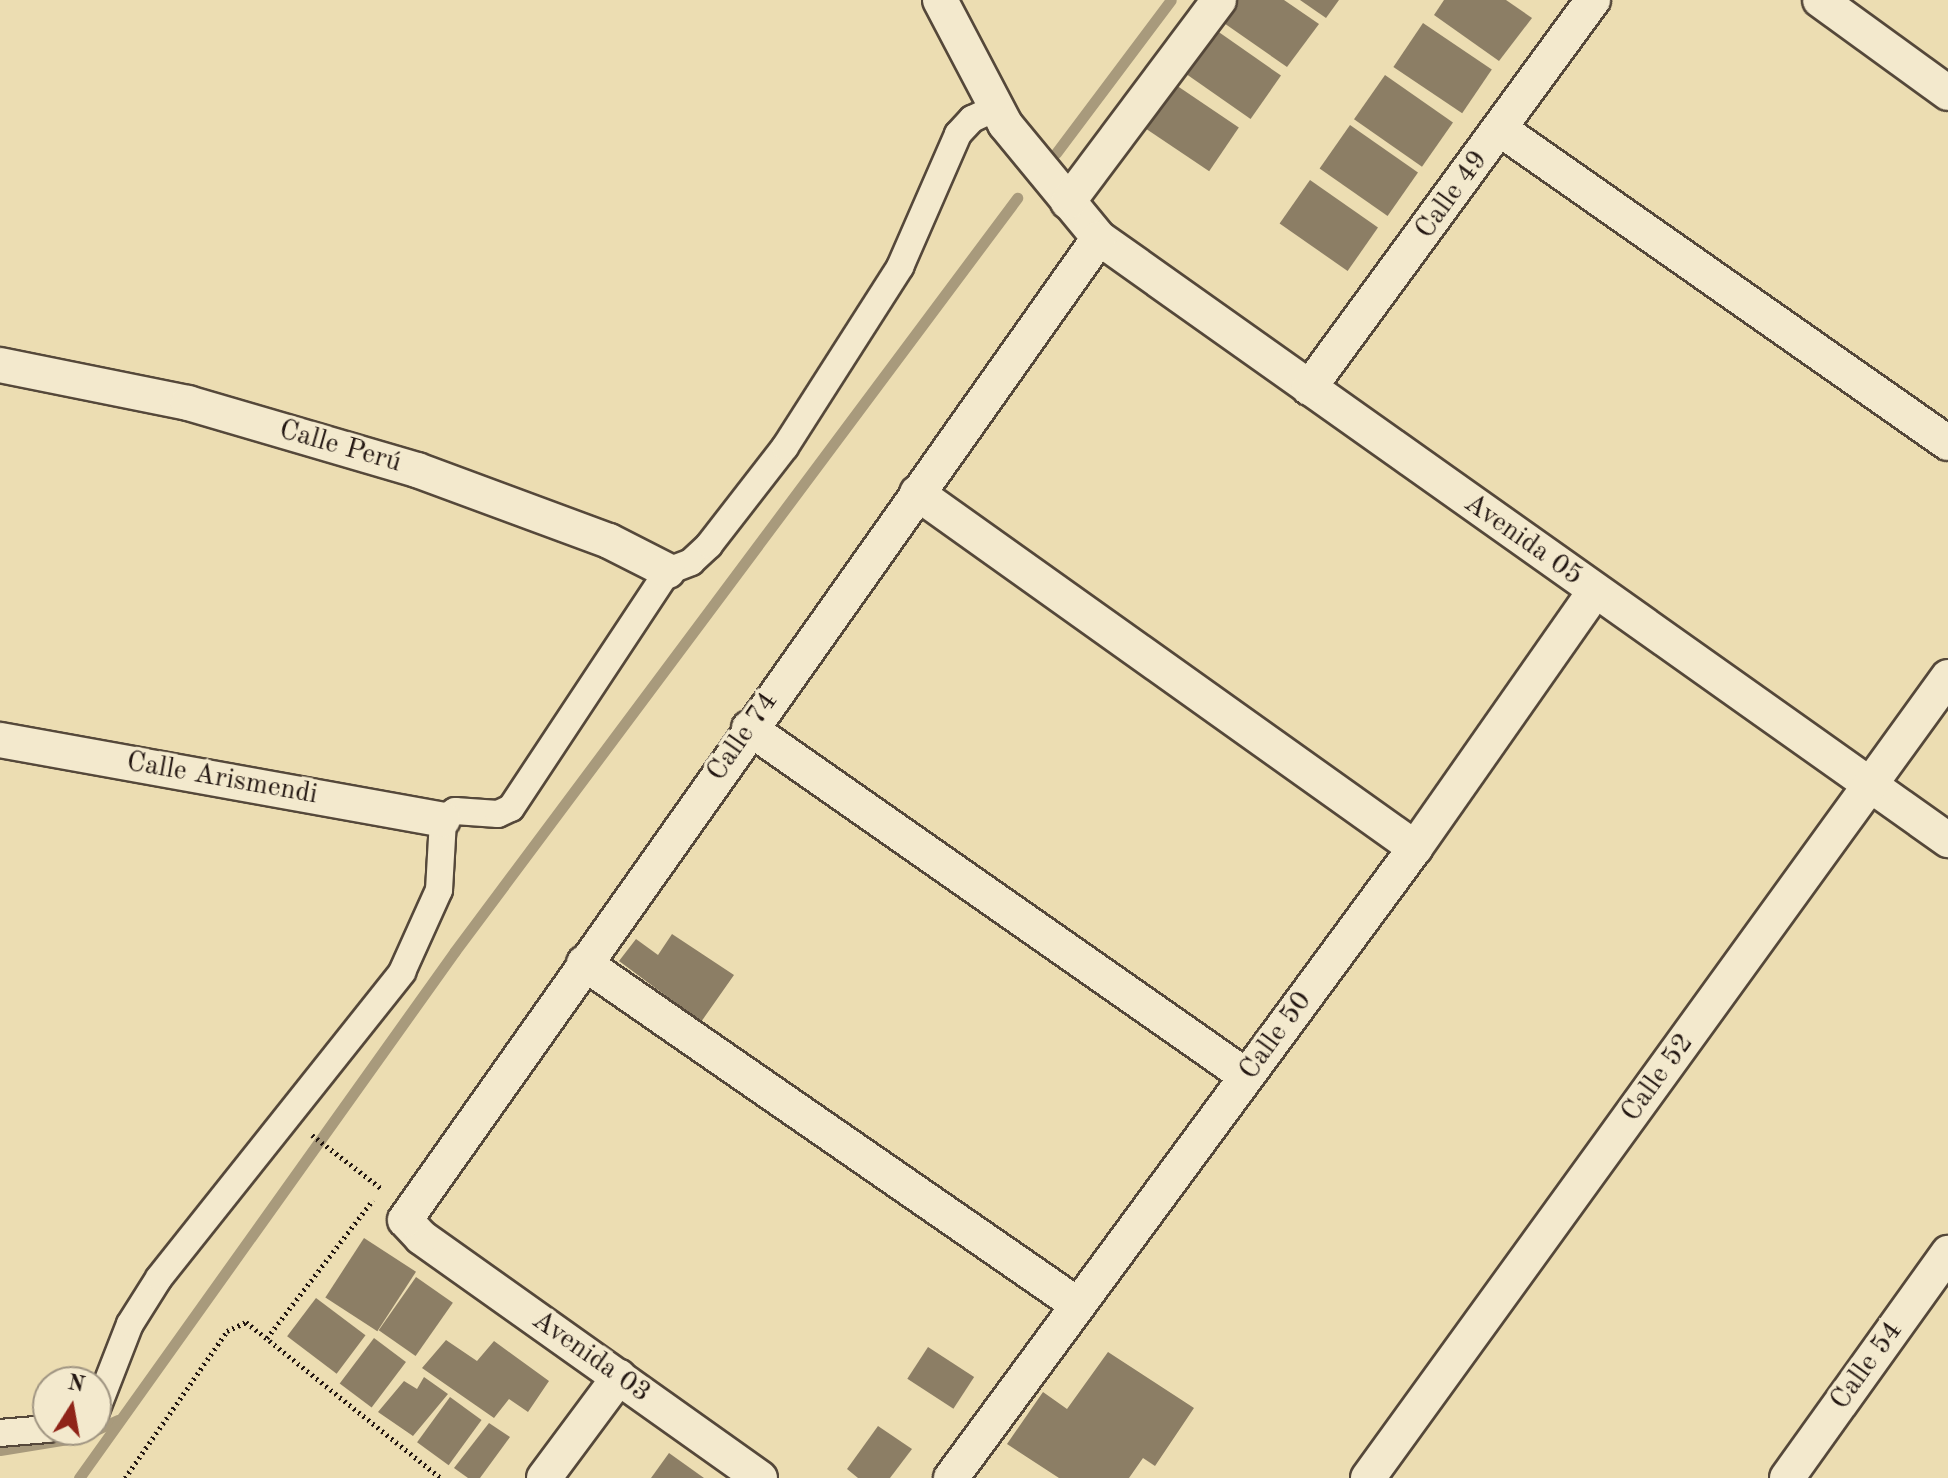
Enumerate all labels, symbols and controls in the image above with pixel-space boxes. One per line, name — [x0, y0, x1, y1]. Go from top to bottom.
street label: Calle 49 — [1409, 144, 1495, 246]
street label: Calle Perú — [275, 414, 405, 480]
street label: Avenida 05 — [1457, 487, 1589, 593]
street label: Calle 74 — [700, 686, 786, 788]
street label: Calle Arismendi — [124, 746, 320, 812]
street label: Calle 50 — [1233, 985, 1319, 1087]
street label: Calle 52 — [1615, 1027, 1701, 1129]
street label: Avenida 03 — [525, 1304, 657, 1410]
street label: Calle 54 — [1824, 1315, 1910, 1417]
north arrow — [32, 1366, 112, 1446]
text: N — [66, 1372, 87, 1397]

